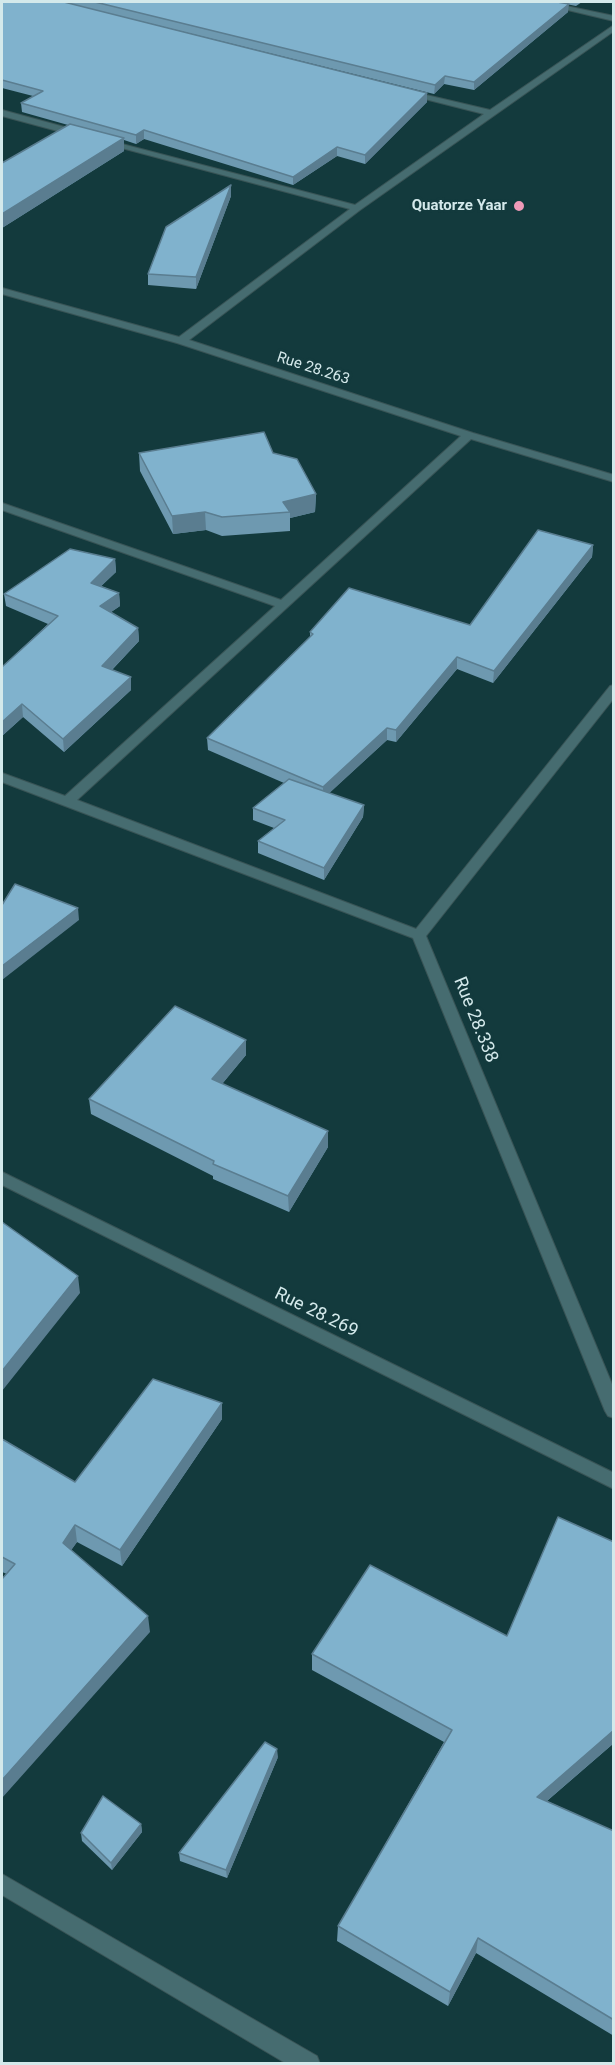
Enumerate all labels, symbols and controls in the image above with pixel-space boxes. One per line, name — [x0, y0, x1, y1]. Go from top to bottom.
place label: Quatorze Yaar — [412, 197, 507, 215]
marker: Quatorze Yaar — [512, 199, 526, 213]
street label: Rue 28.263 — [274, 349, 352, 389]
street label: Rue 28.338 — [448, 974, 502, 1066]
street label: Rue 28.269 — [271, 1283, 361, 1343]

